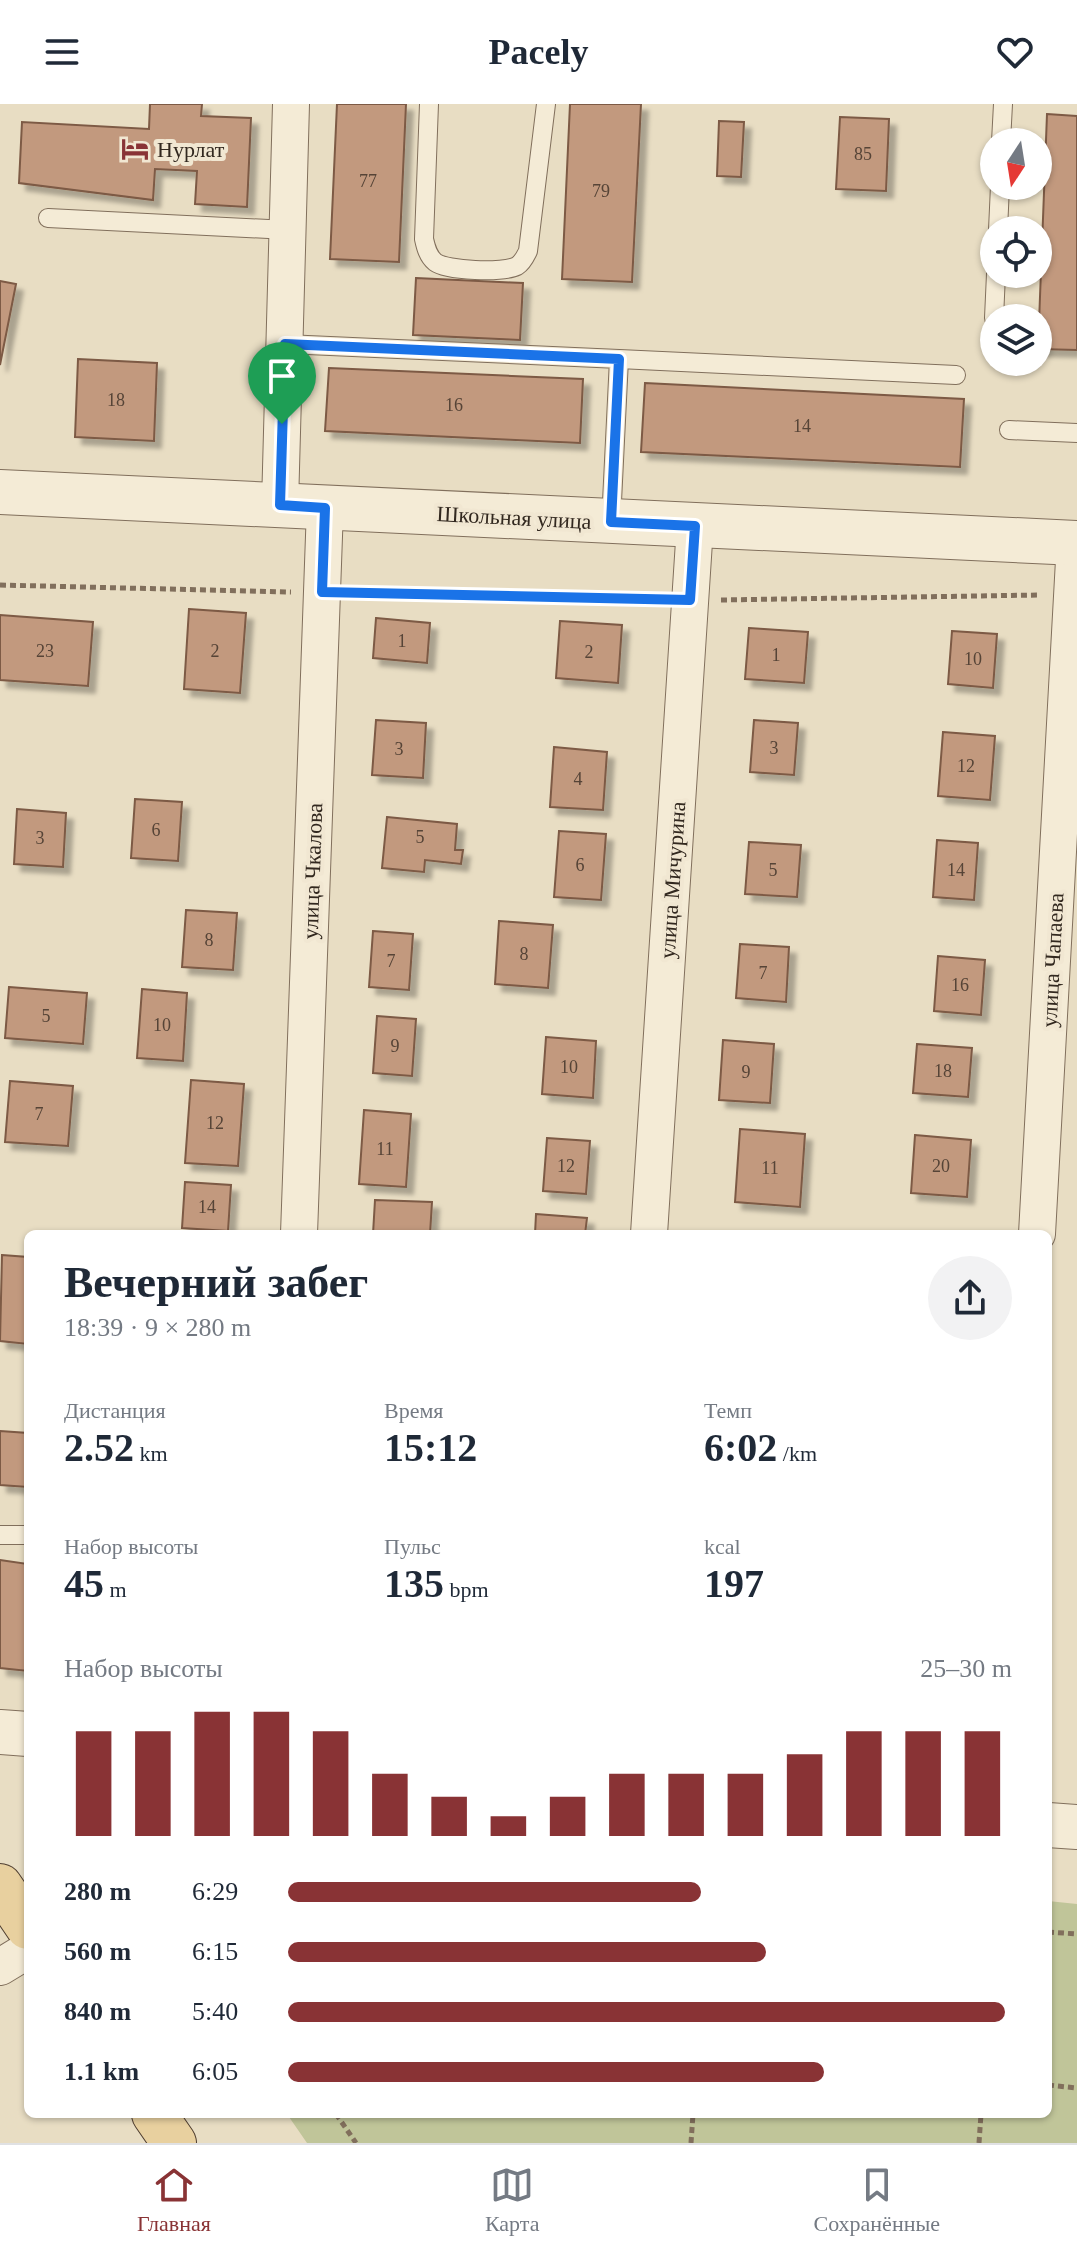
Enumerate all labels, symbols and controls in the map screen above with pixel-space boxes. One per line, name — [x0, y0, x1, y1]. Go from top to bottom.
icon: menu — [40, 30, 84, 74]
icon: heart — [993, 30, 1037, 74]
text: Pacely — [489, 32, 588, 72]
north arrow — [980, 128, 1052, 200]
map controls — [980, 128, 1052, 376]
hotel icon: Нурлат — [120, 134, 150, 164]
place label: Нурлат — [157, 137, 225, 162]
house number: 85 — [854, 144, 872, 164]
house number: 77 — [359, 171, 377, 191]
house number: 79 — [592, 181, 610, 201]
button: locate — [980, 216, 1052, 288]
button: layers — [980, 304, 1052, 376]
pin — [248, 342, 316, 424]
icon: arrive — [260, 354, 304, 398]
house number: 18 — [107, 390, 125, 410]
house number: 16 — [445, 395, 463, 415]
house number: 14 — [793, 416, 811, 436]
street label: Школьная улица — [436, 501, 592, 534]
house number: 1 — [398, 631, 407, 651]
house number: 23 — [36, 641, 54, 661]
house number: 2 — [211, 641, 220, 661]
house number: 2 — [585, 642, 594, 662]
house number: 1 — [772, 645, 781, 665]
house number: 10 — [964, 649, 982, 669]
house number: 3 — [770, 738, 779, 758]
house number: 3 — [395, 739, 404, 759]
house number: 12 — [957, 756, 975, 776]
house number: 4 — [574, 769, 583, 789]
street label: улица Мичурина — [655, 800, 690, 959]
street label: улица Чкалова — [298, 802, 327, 940]
house number: 6 — [152, 820, 161, 840]
house number: 5 — [416, 827, 425, 847]
house number: 3 — [36, 828, 45, 848]
house number: 6 — [576, 855, 585, 875]
house number: 5 — [769, 860, 778, 880]
house number: 14 — [947, 860, 965, 880]
street label: улица Чапаева — [1036, 892, 1069, 1028]
house number: 8 — [205, 930, 214, 950]
house number: 8 — [520, 944, 529, 964]
house number: 7 — [387, 951, 396, 971]
house number: 7 — [759, 963, 768, 983]
house number: 16 — [951, 975, 969, 995]
house number: 5 — [42, 1006, 51, 1026]
house number: 10 — [153, 1015, 171, 1035]
house number: 9 — [391, 1036, 400, 1056]
house number: 10 — [560, 1057, 578, 1077]
house number: 18 — [934, 1061, 952, 1081]
house number: 9 — [742, 1062, 751, 1082]
house number: 7 — [35, 1104, 44, 1124]
house number: 12 — [206, 1113, 224, 1133]
house number: 11 — [376, 1139, 394, 1159]
house number: 12 — [557, 1156, 575, 1176]
house number: 20 — [932, 1156, 950, 1176]
house number: 11 — [761, 1158, 779, 1178]
house number: 14 — [198, 1197, 216, 1217]
button: share — [928, 1256, 1012, 1340]
text: Вечерний забег — [64, 1258, 368, 1307]
text: 18:39 · 9 × 280 m — [64, 1313, 251, 1342]
text: Дистанция — [64, 1398, 166, 1423]
text: Время — [384, 1398, 443, 1423]
text: Темп — [704, 1398, 752, 1423]
text: 2.52 — [64, 1425, 134, 1470]
text: 15:12 — [384, 1425, 477, 1470]
text: 6:02 — [704, 1425, 777, 1470]
text: km — [134, 1441, 168, 1466]
text: /km — [777, 1441, 817, 1466]
text: Набор высоты — [64, 1534, 198, 1559]
text: Пульс — [384, 1534, 441, 1559]
text: kcal — [704, 1534, 741, 1559]
text: 45 — [64, 1561, 104, 1606]
text: 135 — [384, 1561, 444, 1606]
text: 197 — [704, 1561, 764, 1606]
text: m — [104, 1577, 127, 1602]
text: bpm — [444, 1577, 489, 1602]
text: Набор высоты — [64, 1654, 223, 1683]
text: 25–30 m — [920, 1654, 1012, 1683]
text: 280 m — [64, 1877, 131, 1906]
text: 6:29 — [192, 1877, 238, 1906]
text: 560 m — [64, 1937, 131, 1966]
text: 6:15 — [192, 1937, 238, 1966]
text: 840 m — [64, 1997, 131, 2026]
text: 5:40 — [192, 1997, 238, 2026]
text: 1.1 km — [64, 2057, 139, 2086]
text: 6:05 — [192, 2057, 238, 2086]
tab: Главная — [137, 2163, 211, 2237]
tab: Карта — [485, 2163, 539, 2237]
tab: Сохранённые — [813, 2163, 940, 2237]

